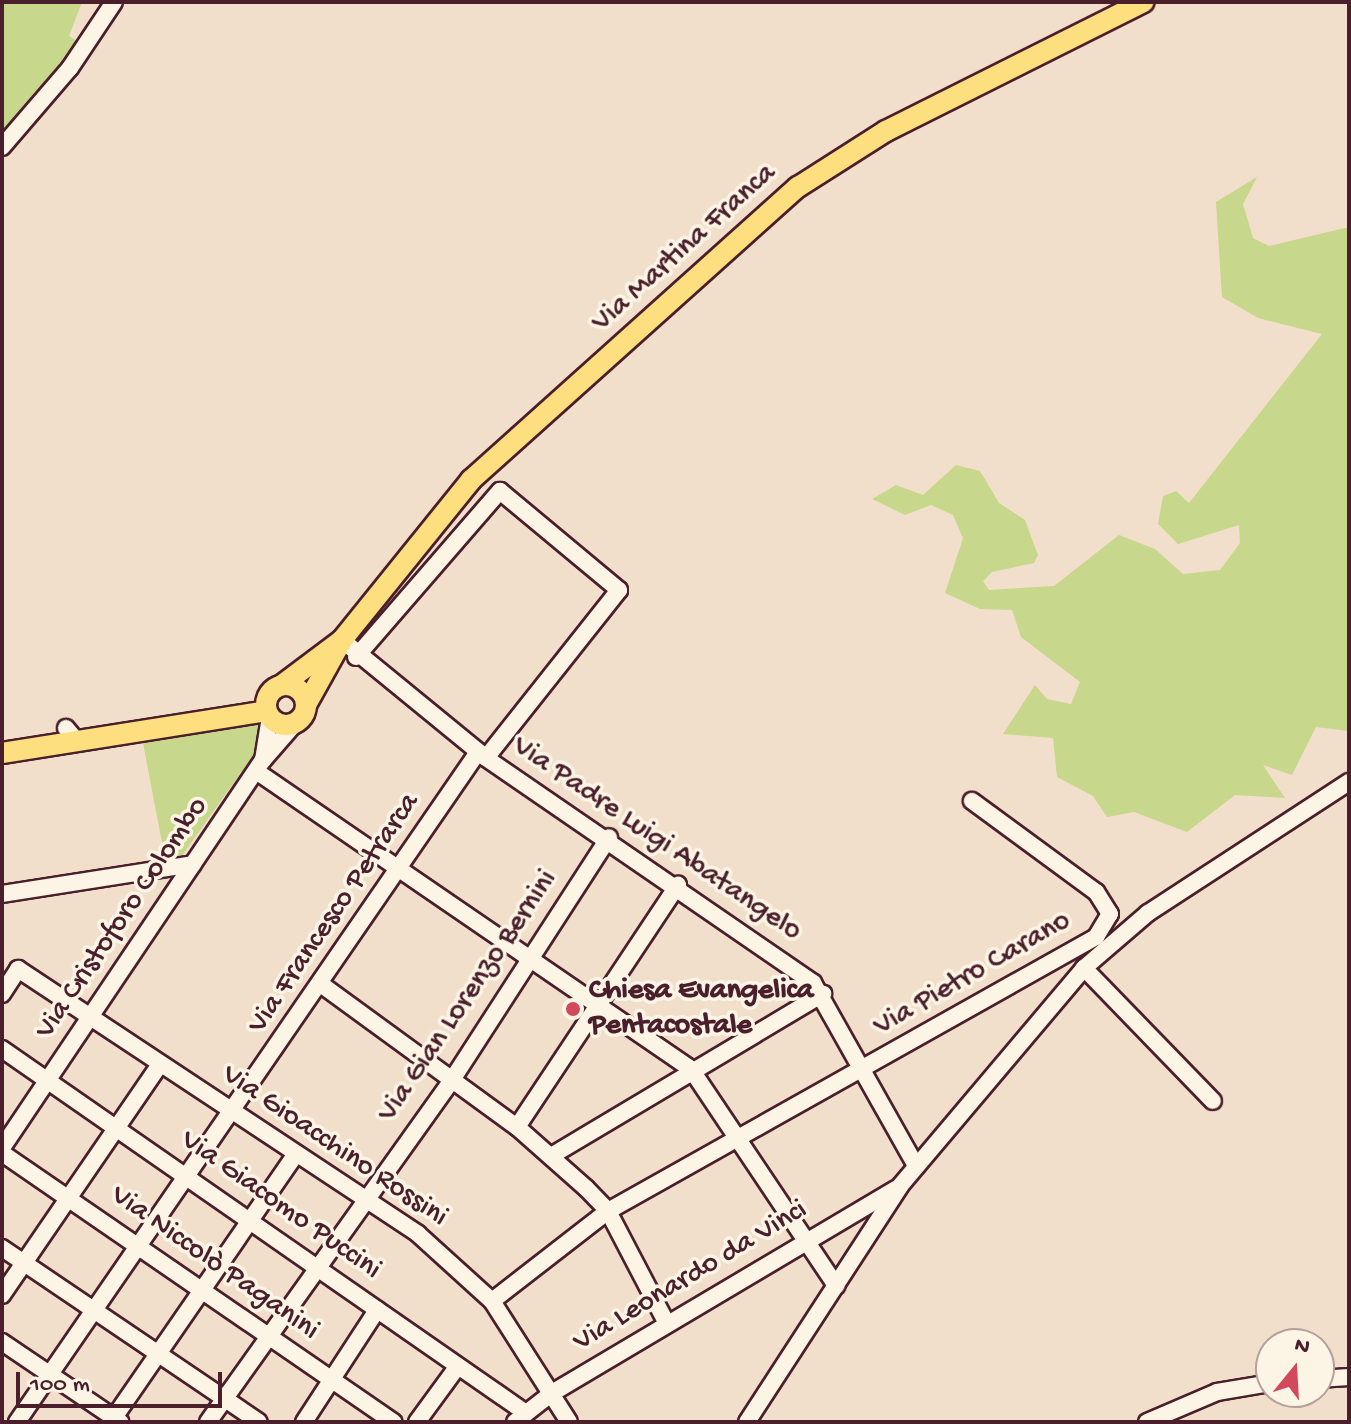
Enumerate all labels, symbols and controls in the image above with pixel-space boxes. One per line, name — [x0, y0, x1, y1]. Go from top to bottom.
street label: Via Martina Franca — [585, 157, 785, 341]
street label: Via Padre Luigi Abatangelo — [504, 730, 808, 950]
street label: Via Francesco Petrarca — [241, 787, 429, 1041]
street label: Via Cristoforo Colombo — [29, 791, 217, 1047]
street label: Via Gian Lorenzo Bernini — [371, 864, 567, 1130]
street label: Via Pietro Carano — [868, 904, 1078, 1046]
place label: Chiesa Evangelica Pentacostale — [589, 974, 814, 1044]
marker: Chiesa Evangelica Pentacostale — [564, 1000, 582, 1018]
street label: Via Gioacchino Rossini — [214, 1058, 454, 1236]
street label: Via Giacomo Puccini — [173, 1123, 387, 1289]
street label: Via Niccolò Paganini — [103, 1178, 325, 1350]
street label: Via Leonardo da Vinci — [568, 1193, 814, 1361]
north arrow — [1255, 1328, 1335, 1408]
text: N — [1291, 1332, 1313, 1362]
scale bar — [20, 1356, 226, 1406]
text: 100 m — [30, 1371, 90, 1400]

